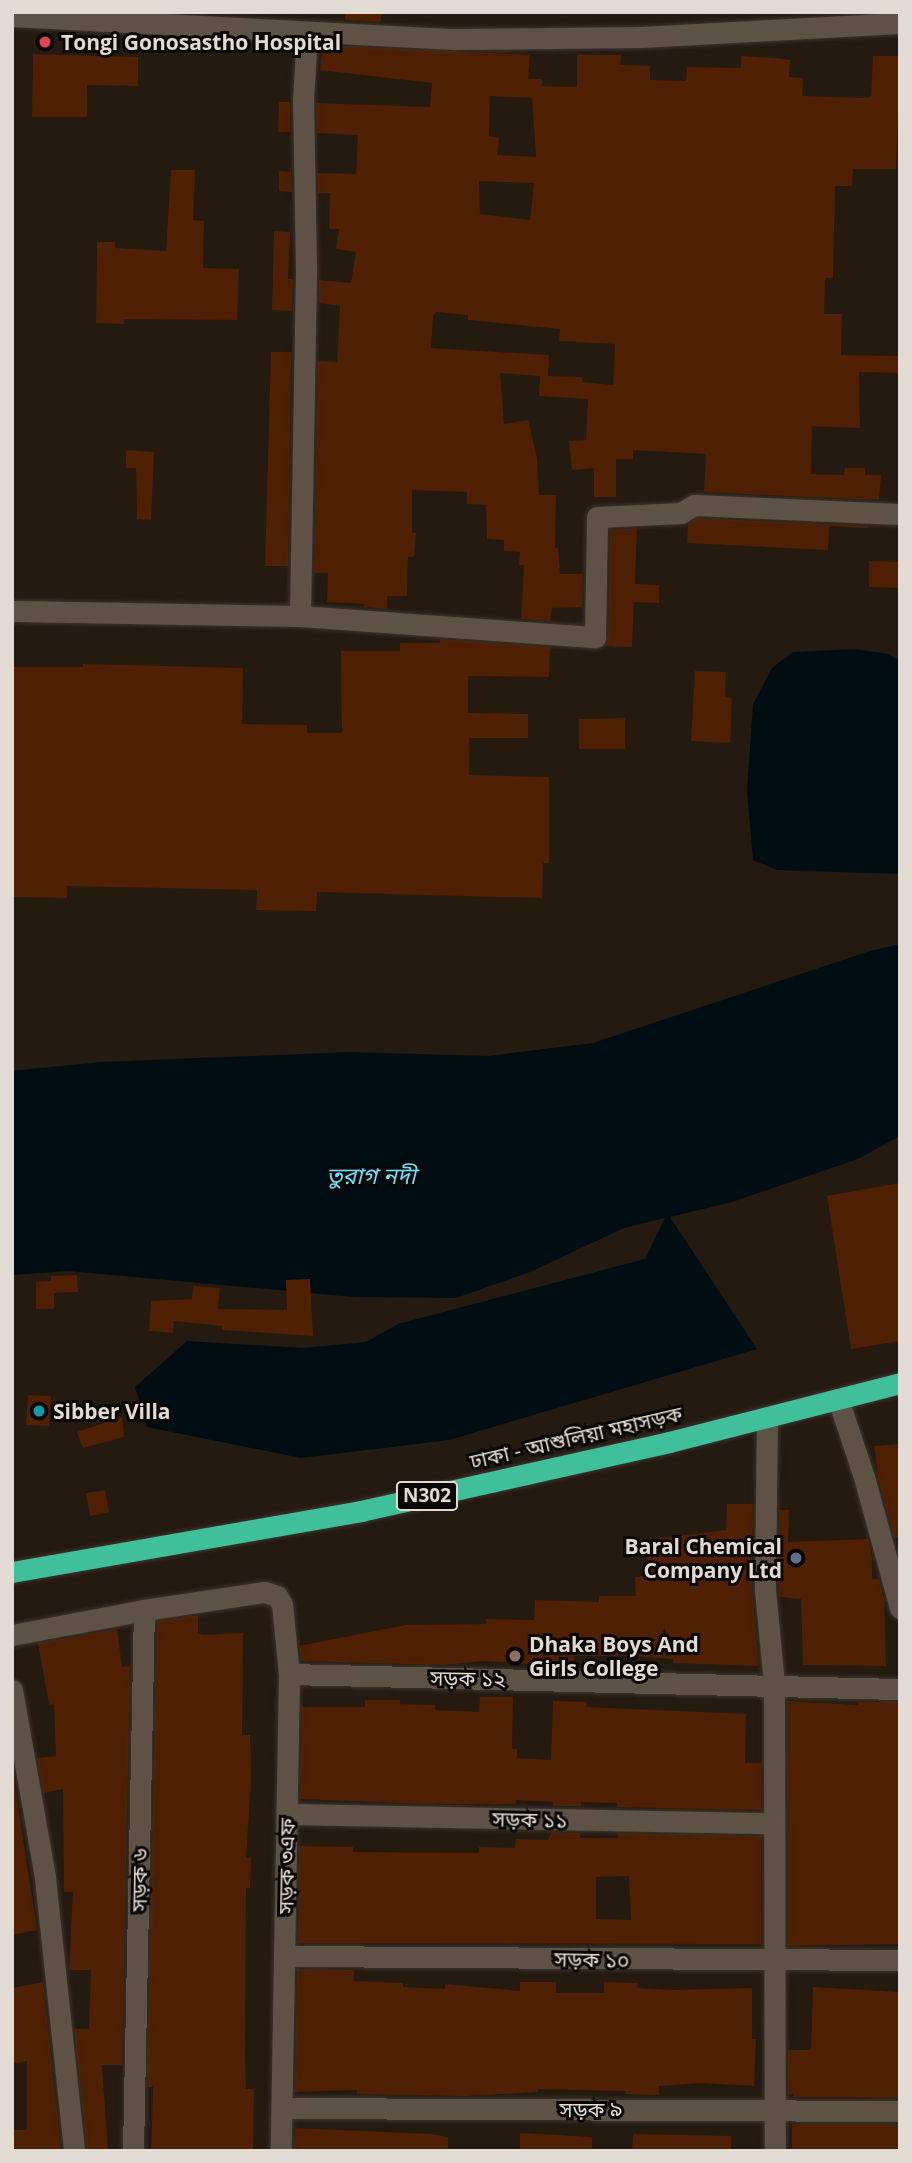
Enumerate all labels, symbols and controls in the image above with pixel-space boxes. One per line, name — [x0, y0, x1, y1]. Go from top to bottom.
place label: Tongi Gonosastho Hospital — [61, 29, 341, 55]
marker: Tongi Gonosastho Hospital — [35, 32, 55, 52]
water label: তুরাগ নদী — [326, 1161, 416, 1189]
place label: Sibber Villa — [53, 1398, 171, 1424]
street label: ঢাকা - আশুলিয়া মহাসড়ক — [467, 1400, 685, 1474]
marker: Sibber Villa — [31, 1403, 47, 1419]
road number: N302 — [396, 1480, 458, 1512]
place label: Baral Chemical Company Ltd — [625, 1533, 782, 1583]
marker: Baral Chemical Company Ltd — [788, 1550, 804, 1566]
place label: Dhaka Boys And Girls College — [529, 1631, 699, 1681]
marker: Dhaka Boys And Girls College — [507, 1648, 523, 1664]
street label: সড়ক ১২ — [430, 1665, 506, 1691]
street label: সড়ক ১১ — [492, 1806, 568, 1832]
street label: সড়ক ৩এফ — [273, 1818, 299, 1914]
street label: সড়ক ৬ — [126, 1848, 152, 1912]
street label: সড়ক ১০ — [554, 1946, 630, 1972]
street label: সড়ক ৯ — [560, 2096, 622, 2122]

